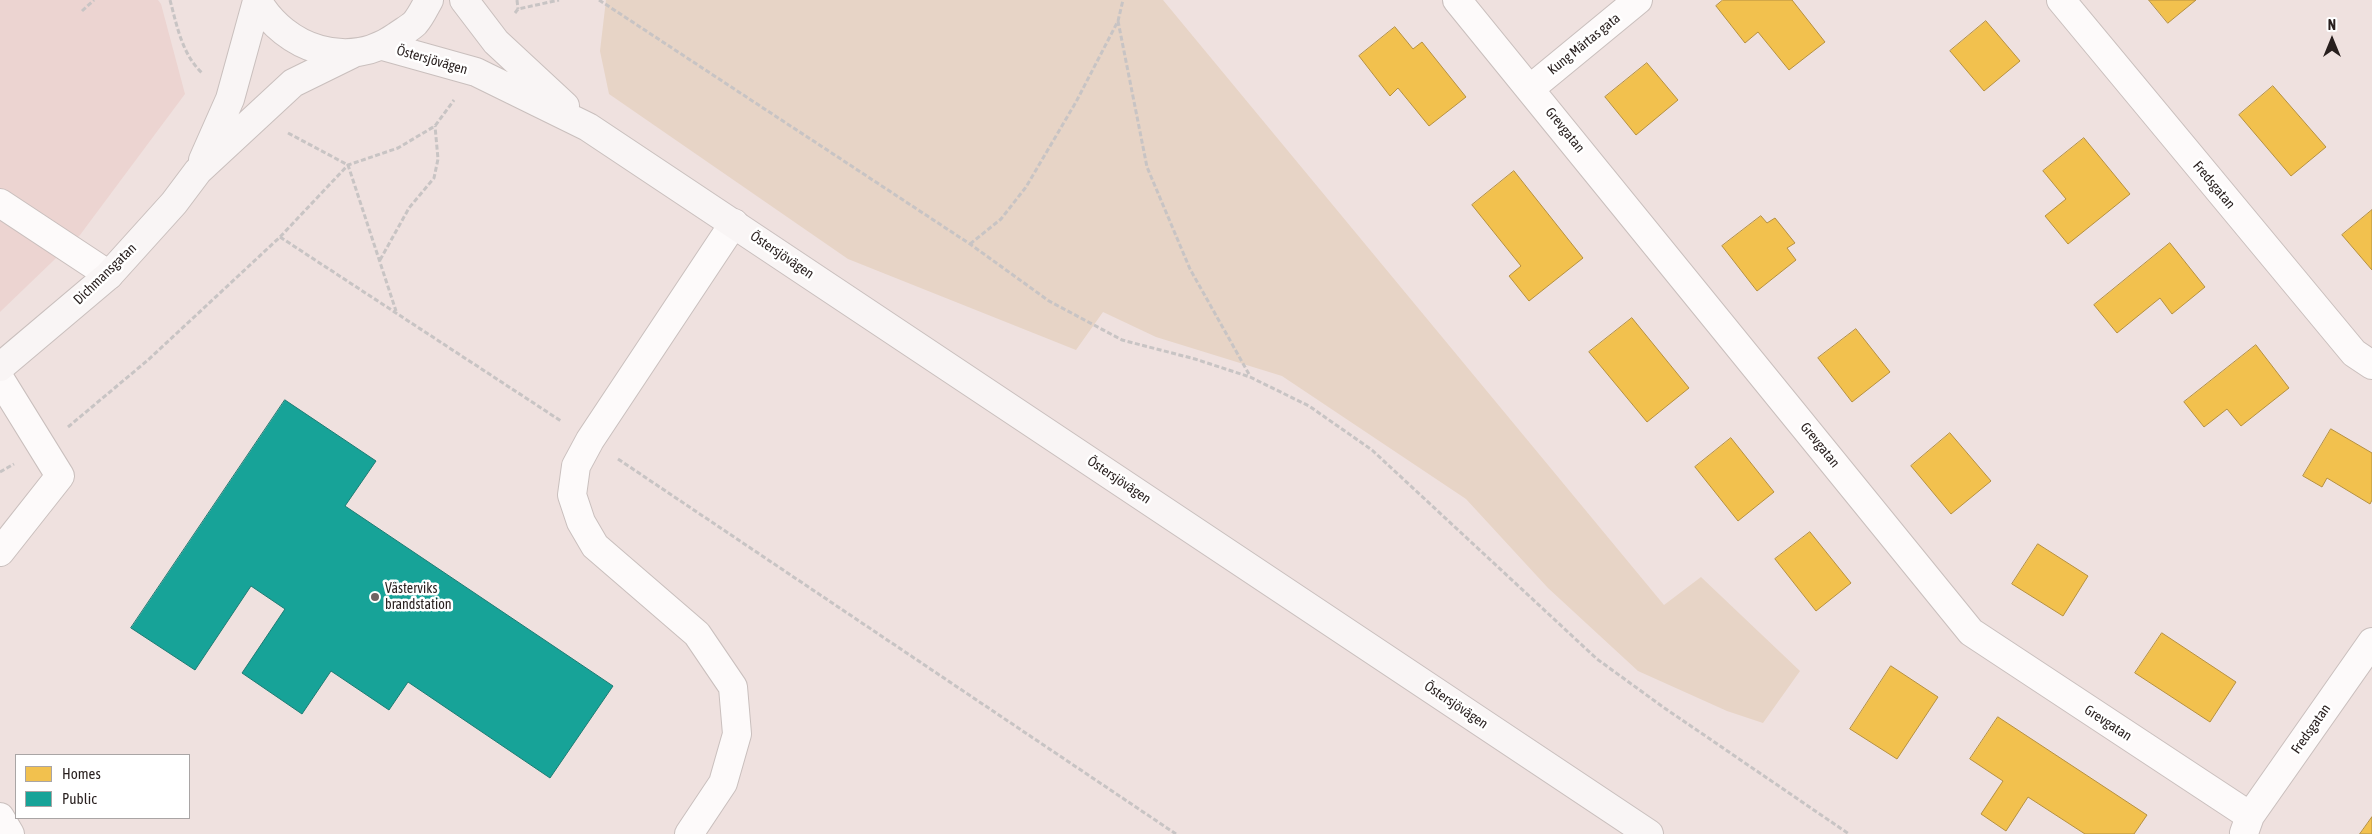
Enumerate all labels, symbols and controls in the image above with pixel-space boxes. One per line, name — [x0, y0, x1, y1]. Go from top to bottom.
street label: Kung Märtas gata — [1544, 10, 1624, 78]
north arrow — [2307, 15, 2357, 65]
text: N — [2328, 17, 2336, 33]
street label: Östersjövägen — [395, 42, 469, 78]
street label: Grevgatan — [1542, 104, 1588, 156]
street label: Fredsgatan — [2189, 158, 2239, 212]
street label: Östersjövägen — [747, 228, 817, 282]
street label: Dichmansgatan — [70, 240, 140, 308]
street label: Grevgatan — [1797, 419, 1843, 471]
street label: Östersjövägen — [1084, 453, 1154, 507]
place label: Västerviks brandstation — [385, 581, 452, 614]
marker: Västerviks brandstation — [369, 591, 381, 603]
street label: Östersjövägen — [1421, 678, 1491, 732]
street label: Grevgatan — [2081, 701, 2135, 745]
street label: Fredsgatan — [2288, 701, 2334, 757]
legend — [15, 754, 190, 819]
text: Homes — [62, 765, 101, 782]
text: Public — [62, 790, 97, 807]

